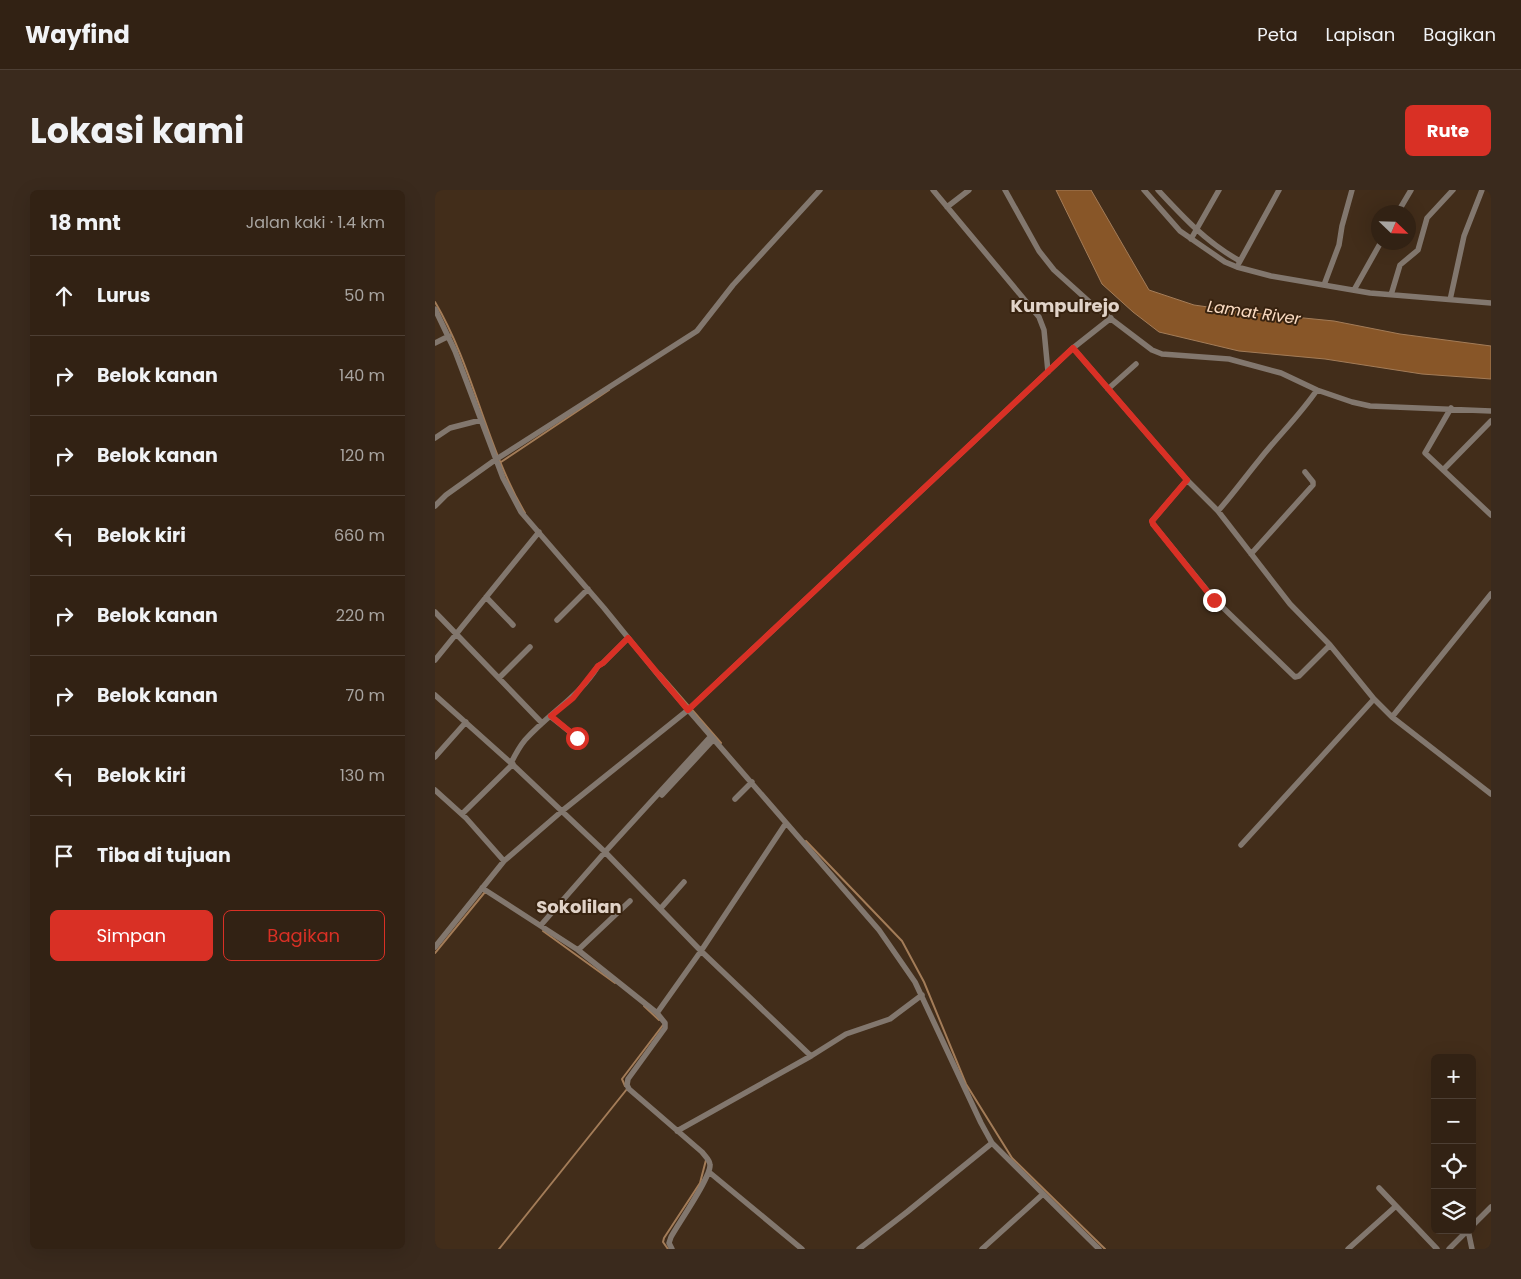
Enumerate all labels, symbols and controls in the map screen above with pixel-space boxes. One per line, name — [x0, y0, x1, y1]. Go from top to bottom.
text: Wayfind — [25, 18, 130, 51]
text: Peta — [1257, 22, 1298, 47]
text: Lapisan — [1326, 22, 1395, 47]
text: Bagikan — [1423, 22, 1496, 47]
button: Rute — [1405, 105, 1491, 156]
text: Lokasi kami — [30, 106, 244, 155]
north arrow — [1371, 205, 1416, 250]
text: 18 mnt — [50, 208, 121, 237]
text: Jalan kaki · 1.4 km — [246, 211, 385, 234]
icon: ahead — [50, 282, 78, 310]
text: Lurus — [97, 282, 150, 309]
text: 50 m — [344, 284, 385, 307]
district label: Kumpulrejo — [1011, 293, 1119, 318]
water label: Lamat River — [1206, 295, 1303, 331]
icon: right — [50, 362, 78, 390]
text: Belok kanan — [97, 362, 218, 389]
text: 140 m — [339, 364, 385, 387]
icon: right — [50, 442, 78, 470]
text: Belok kanan — [97, 442, 218, 469]
text: 120 m — [340, 444, 385, 467]
icon: left — [50, 522, 78, 550]
text: Belok kiri — [97, 522, 186, 549]
text: 660 m — [334, 524, 385, 547]
route end — [1203, 589, 1226, 612]
icon: right — [50, 602, 78, 630]
text: Belok kanan — [97, 602, 218, 629]
text: 220 m — [336, 604, 385, 627]
icon: right — [50, 682, 78, 710]
text: Belok kanan — [97, 682, 218, 709]
text: 70 m — [345, 684, 385, 707]
route start — [566, 727, 589, 750]
icon: left — [50, 762, 78, 790]
text: Belok kiri — [97, 762, 186, 789]
text: 130 m — [340, 764, 385, 787]
icon: arrive — [50, 842, 78, 870]
text: Tiba di tujuan — [97, 842, 231, 869]
district label: Sokolilan — [536, 894, 622, 919]
button: Simpan — [50, 910, 213, 961]
button: Bagikan — [223, 910, 385, 961]
map controls — [1431, 1054, 1476, 1234]
button: + — [1431, 1054, 1476, 1099]
button: − — [1431, 1099, 1476, 1144]
button: locate — [1431, 1144, 1476, 1189]
button: layers — [1431, 1189, 1476, 1234]

